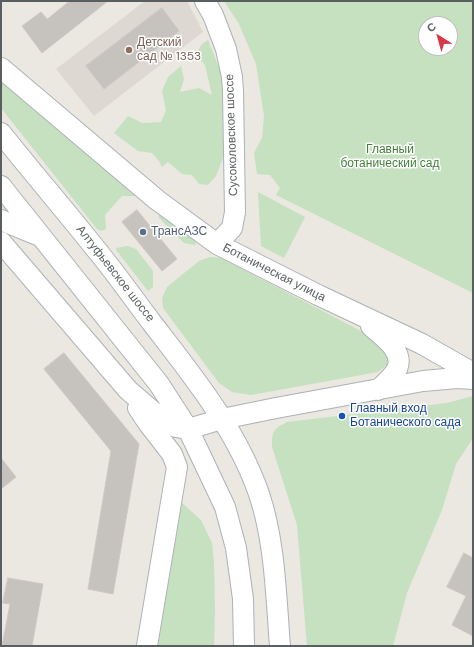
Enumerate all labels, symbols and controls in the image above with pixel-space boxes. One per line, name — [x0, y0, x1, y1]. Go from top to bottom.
north arrow — [418, 16, 458, 56]
text: С — [424, 19, 439, 35]
place label: Детский сад № 1353 — [137, 36, 201, 64]
marker: Детский сад № 1353 — [124, 45, 134, 55]
street label: Сусоколовское шоссе — [223, 74, 241, 196]
park label: Главный ботанический сад — [340, 143, 440, 171]
street label: Алтуфьевское шоссе — [73, 223, 157, 325]
place label: ТрансАЗС — [151, 225, 207, 239]
marker: ТрансАЗС — [138, 227, 148, 237]
street label: Ботаническая улица — [220, 241, 328, 305]
place label: Главный вход Ботанического сада — [350, 402, 461, 430]
marker: Главный вход Ботанического сада — [337, 411, 347, 421]

